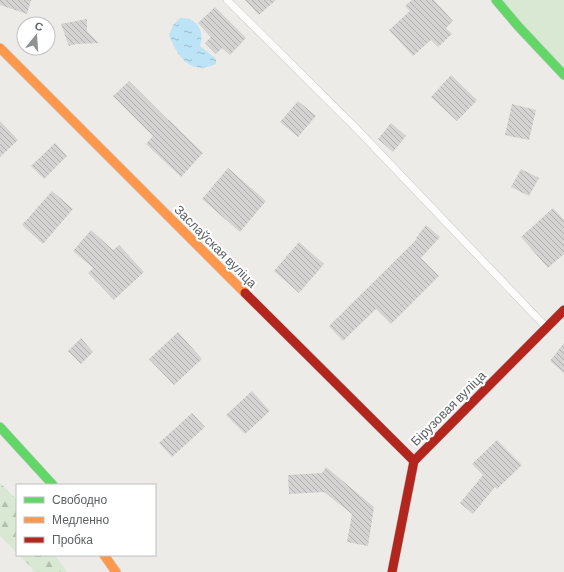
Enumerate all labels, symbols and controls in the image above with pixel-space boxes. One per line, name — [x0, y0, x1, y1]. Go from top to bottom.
north arrow — [16, 16, 56, 56]
text: С — [33, 19, 45, 33]
street label: Заслаўская вуліца — [171, 201, 261, 291]
street label: Бірузовая вуліца — [407, 367, 489, 449]
legend — [16, 484, 156, 556]
text: Свободно — [52, 492, 107, 507]
text: Медленно — [52, 512, 109, 527]
text: Пробка — [52, 532, 93, 547]

